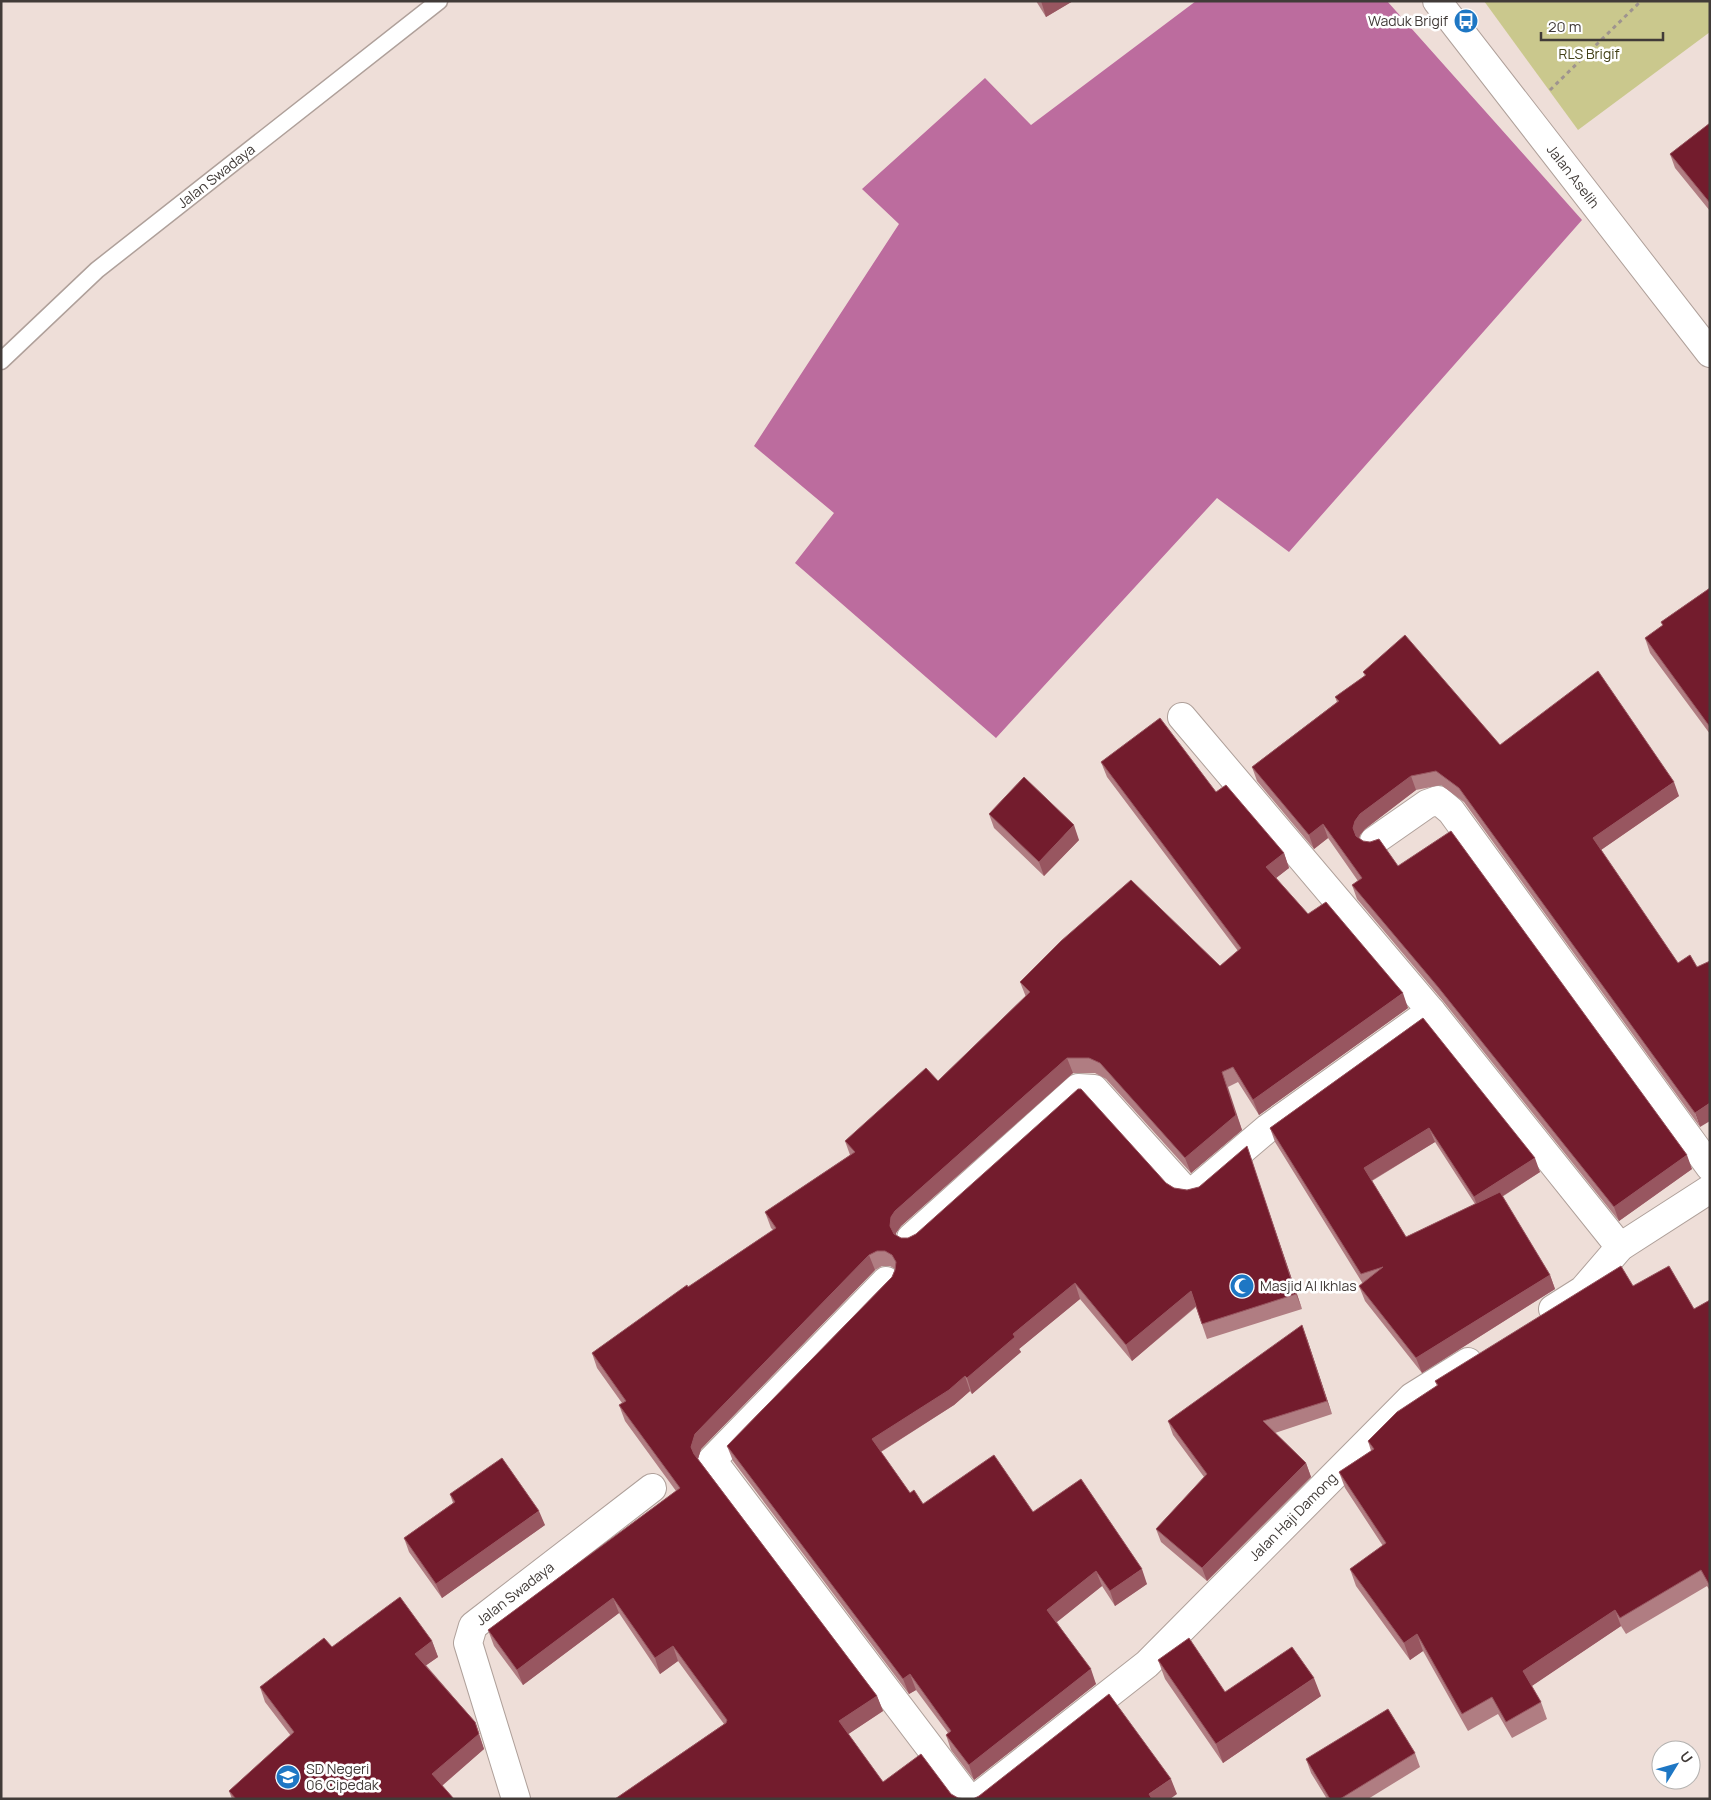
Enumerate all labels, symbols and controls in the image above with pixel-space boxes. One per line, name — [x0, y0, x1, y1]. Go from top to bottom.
bus stop icon: Waduk Brigif — [1453, 8, 1479, 34]
scale bar — [1541, 10, 1664, 42]
place label: Waduk Brigif — [1368, 11, 1448, 30]
text: 20 m — [1548, 16, 1581, 37]
park label: RLS Brigif — [1559, 44, 1619, 63]
street label: Jalan Swadaya — [173, 139, 259, 212]
street label: Jalan Aselih — [1543, 140, 1604, 212]
mosque icon: Masjid Al Ikhlas — [1229, 1273, 1255, 1299]
place label: Masjid Al Ikhlas — [1260, 1276, 1357, 1295]
street label: Jalan Haji Damong — [1245, 1468, 1341, 1565]
street label: Jalan Swadaya — [472, 1557, 558, 1629]
north arrow — [1651, 1740, 1701, 1790]
text: U — [1676, 1747, 1697, 1767]
place label: SD Negeri 06 Cipedak — [306, 1759, 380, 1794]
school or university icon: SD Negeri 06 Cipedak — [275, 1764, 301, 1790]

